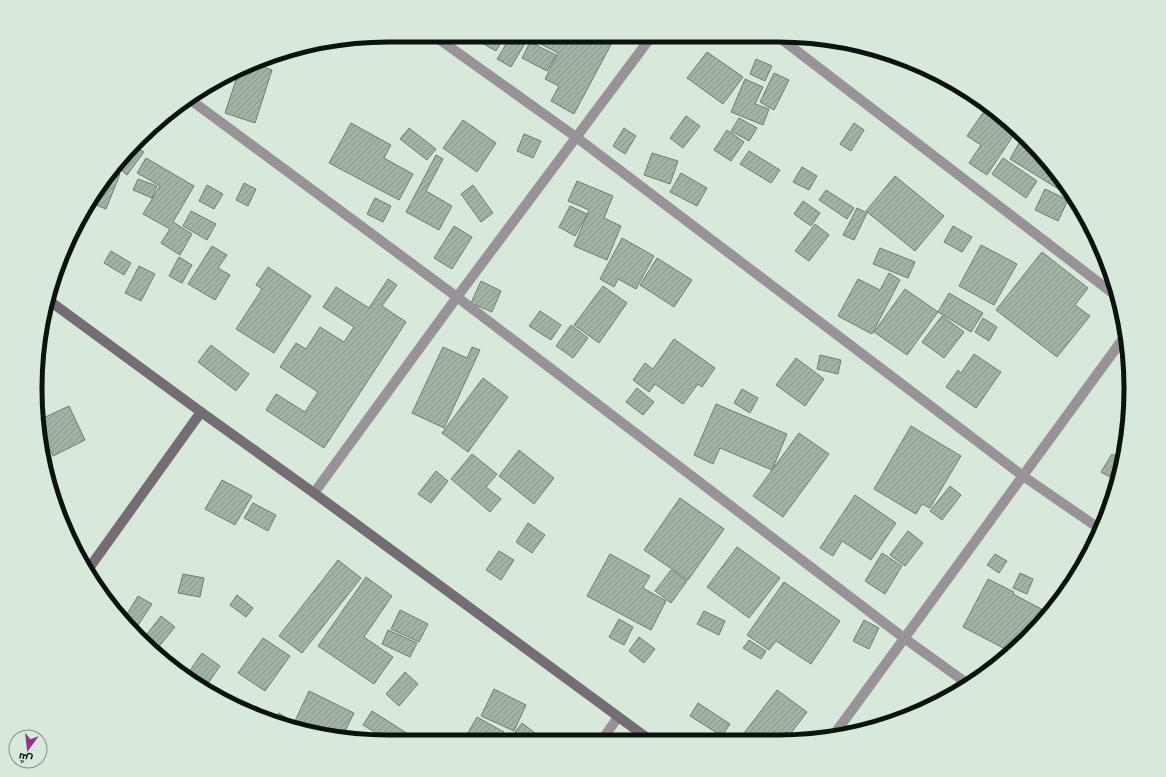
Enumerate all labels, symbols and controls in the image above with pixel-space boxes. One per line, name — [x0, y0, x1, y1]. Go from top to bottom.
north arrow — [8, 729, 48, 769]
text: ش — [17, 750, 34, 767]

